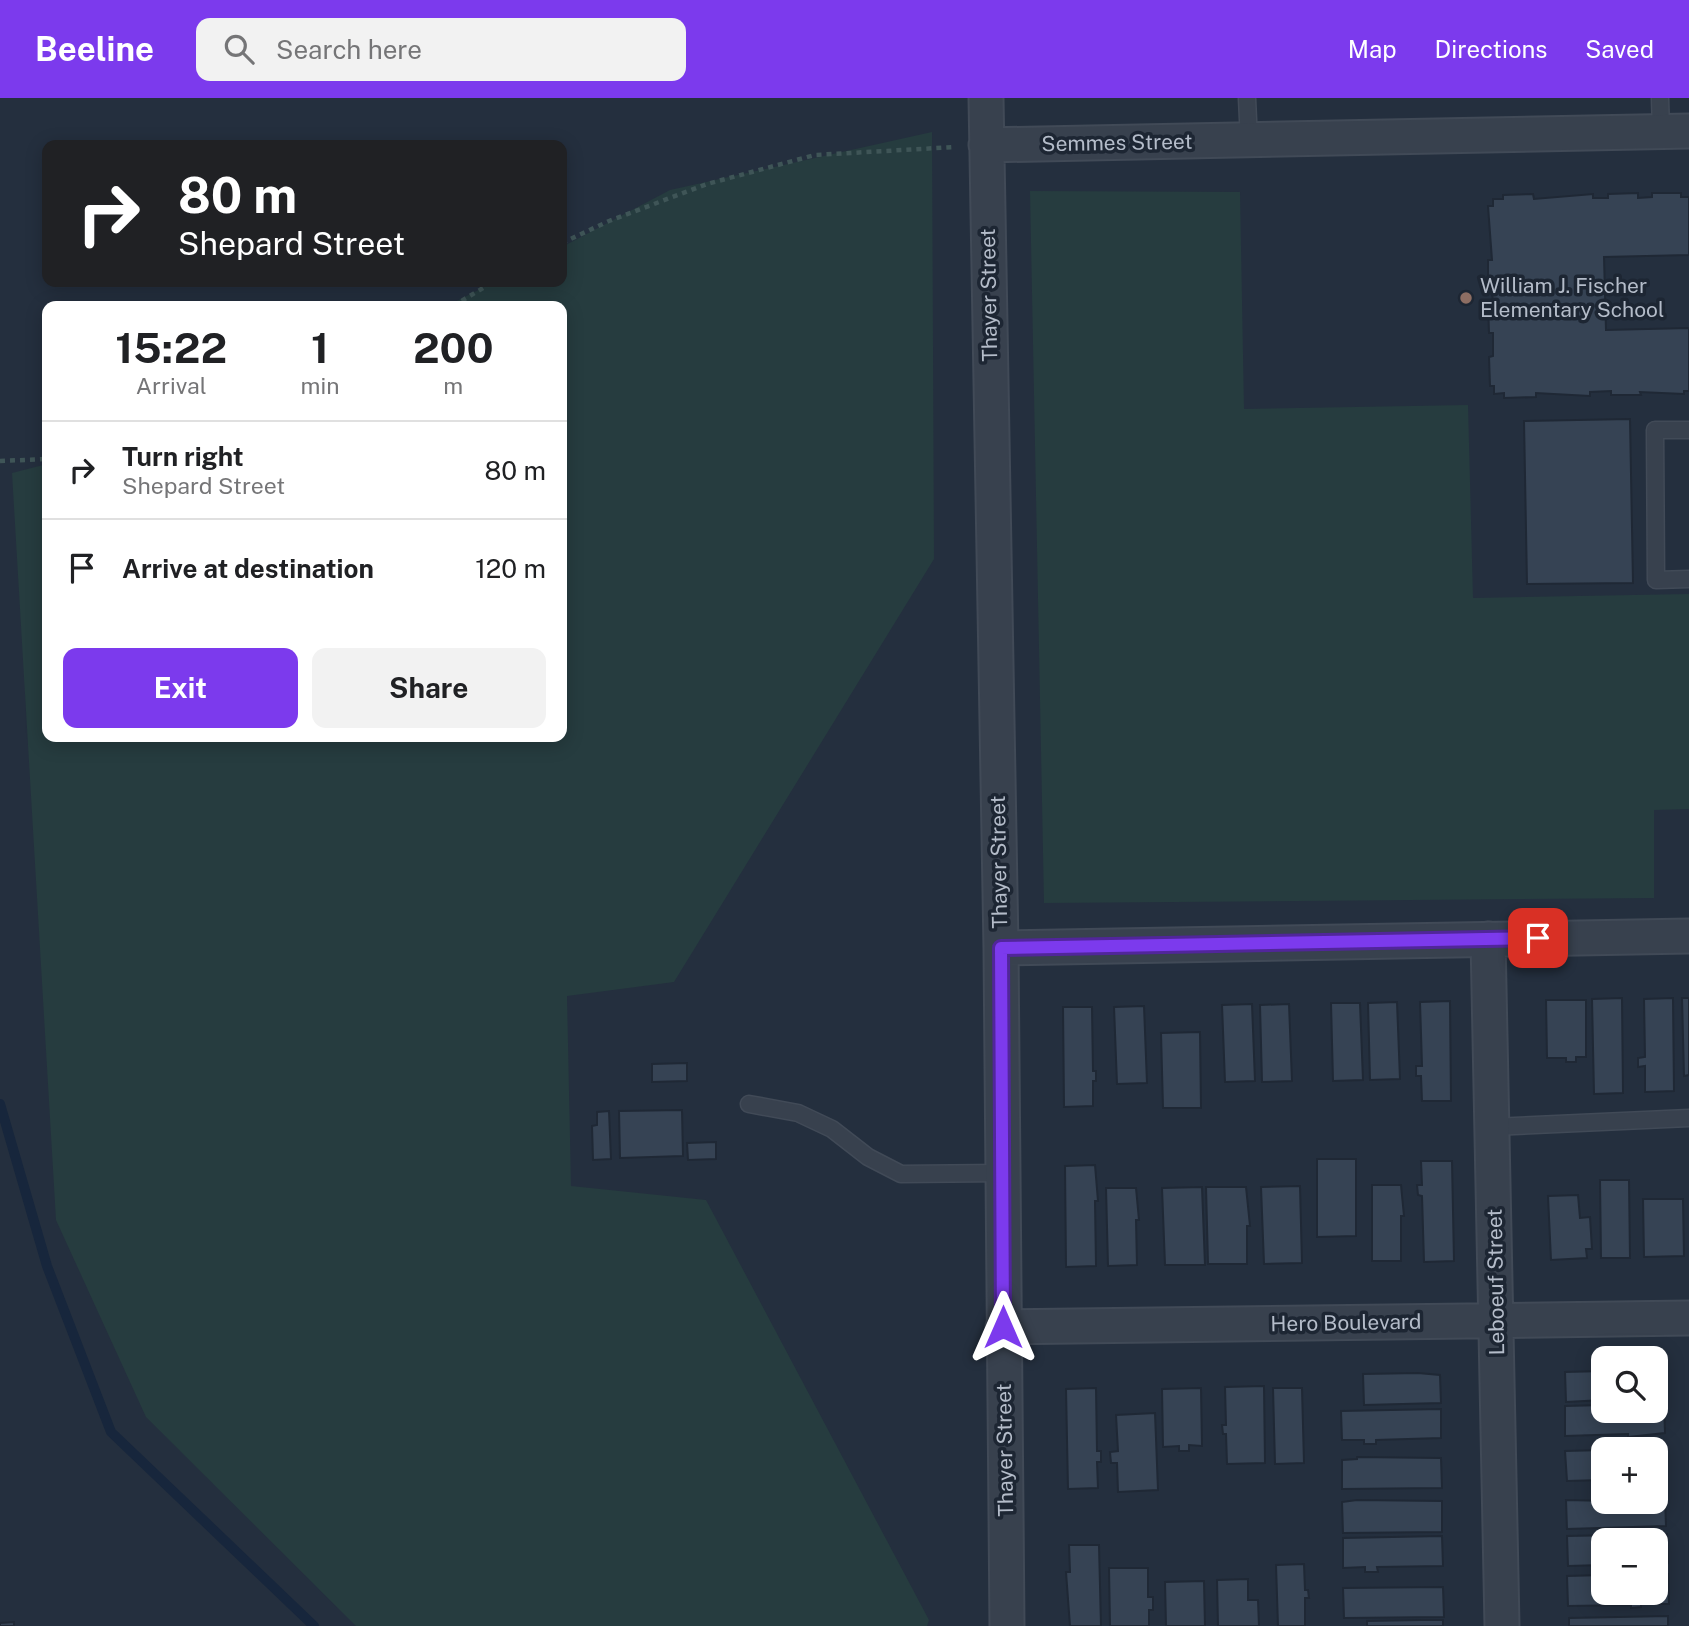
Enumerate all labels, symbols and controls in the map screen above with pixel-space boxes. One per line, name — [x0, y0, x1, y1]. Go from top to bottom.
search box — [196, 18, 686, 81]
text: Beeline — [35, 30, 154, 68]
icon: search — [220, 30, 258, 68]
text: Search here — [276, 34, 422, 65]
text: Map — [1348, 35, 1397, 63]
text: Directions — [1435, 35, 1547, 63]
text: Saved — [1585, 35, 1654, 63]
street label: Semmes Street — [1041, 129, 1193, 156]
text: 80 m — [178, 166, 297, 224]
icon: right — [63, 168, 154, 259]
text: Shepard Street — [178, 225, 405, 262]
street label: Thayer Street — [975, 228, 1002, 362]
place label: William J. Fischer Elementary School — [1480, 273, 1664, 322]
marker: William J. Fischer Elementary School — [1458, 290, 1474, 306]
text: 15:22 — [115, 323, 227, 372]
text: 1 — [311, 323, 329, 372]
text: 200 — [413, 323, 494, 372]
text: Arrival — [136, 372, 207, 399]
text: min — [301, 372, 340, 399]
text: m — [443, 372, 463, 399]
text: Turn right — [122, 441, 244, 472]
icon: right — [63, 451, 101, 489]
text: 80 m — [485, 455, 546, 486]
text: Shepard Street — [122, 472, 285, 499]
icon: arrive — [63, 549, 101, 587]
text: Arrive at destination — [122, 553, 374, 584]
text: 120 m — [475, 553, 546, 584]
button: Exit — [63, 648, 298, 728]
button: Share — [312, 648, 546, 728]
street label: Thayer Street — [985, 795, 1012, 929]
pin — [1508, 908, 1568, 968]
icon: arrive — [1519, 919, 1557, 957]
street label: Leboeuf Street — [1482, 1208, 1509, 1356]
position arrow — [966, 1290, 1040, 1364]
street label: Hero Boulevard — [1270, 1309, 1422, 1336]
map controls — [1591, 1346, 1668, 1605]
button: search — [1591, 1346, 1668, 1423]
street label: Thayer Street — [991, 1383, 1018, 1517]
button: + — [1591, 1437, 1668, 1514]
button: − — [1591, 1528, 1668, 1605]

